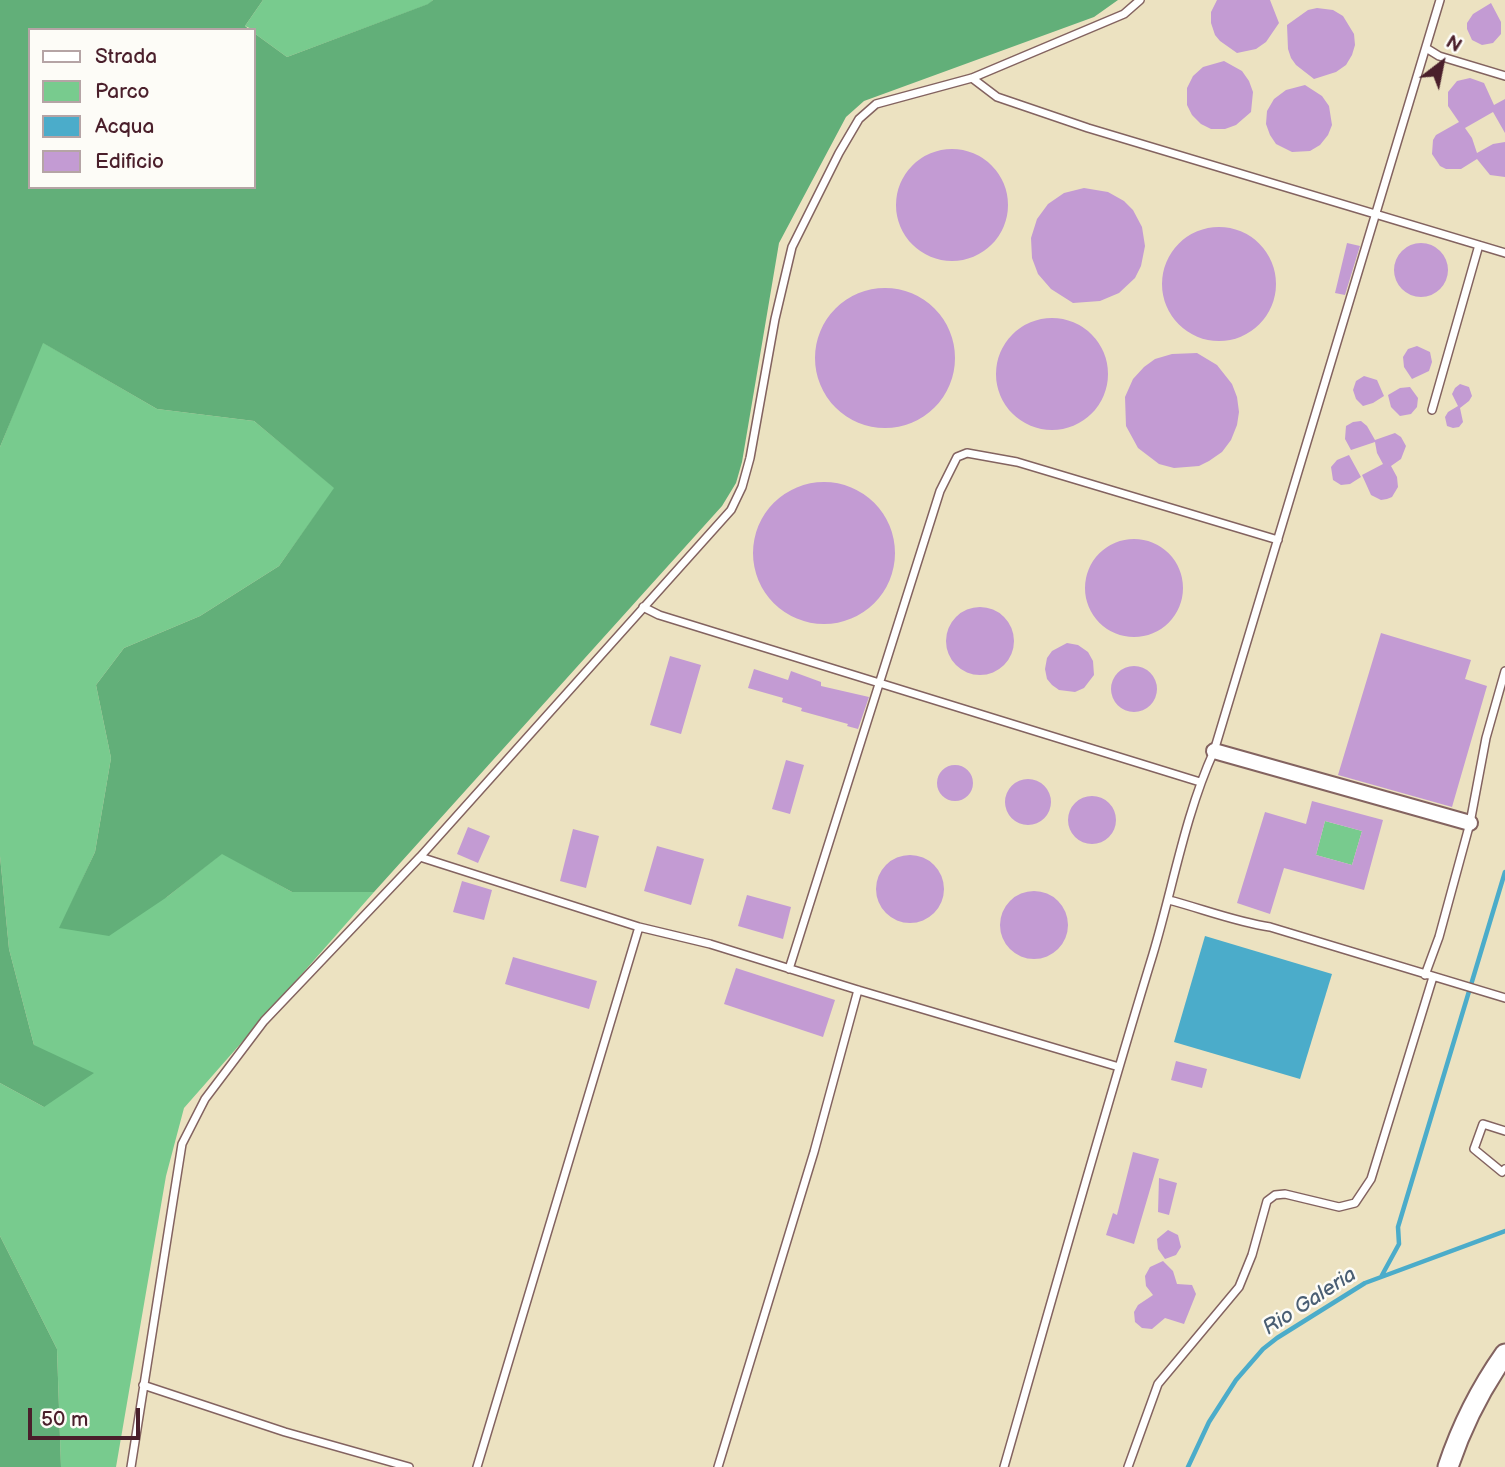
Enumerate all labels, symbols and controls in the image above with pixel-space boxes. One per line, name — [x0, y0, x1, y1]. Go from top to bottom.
legend — [28, 28, 256, 189]
north arrow — [1407, 28, 1477, 98]
text: N — [1441, 31, 1466, 58]
text: Strada — [95, 44, 157, 69]
text: Parco — [95, 79, 150, 104]
text: Acqua — [95, 114, 154, 139]
text: Edificio — [95, 149, 164, 174]
water label: Rio Galeria — [1259, 1263, 1361, 1341]
scale bar — [32, 1394, 144, 1438]
text: 50 m — [41, 1407, 88, 1432]

